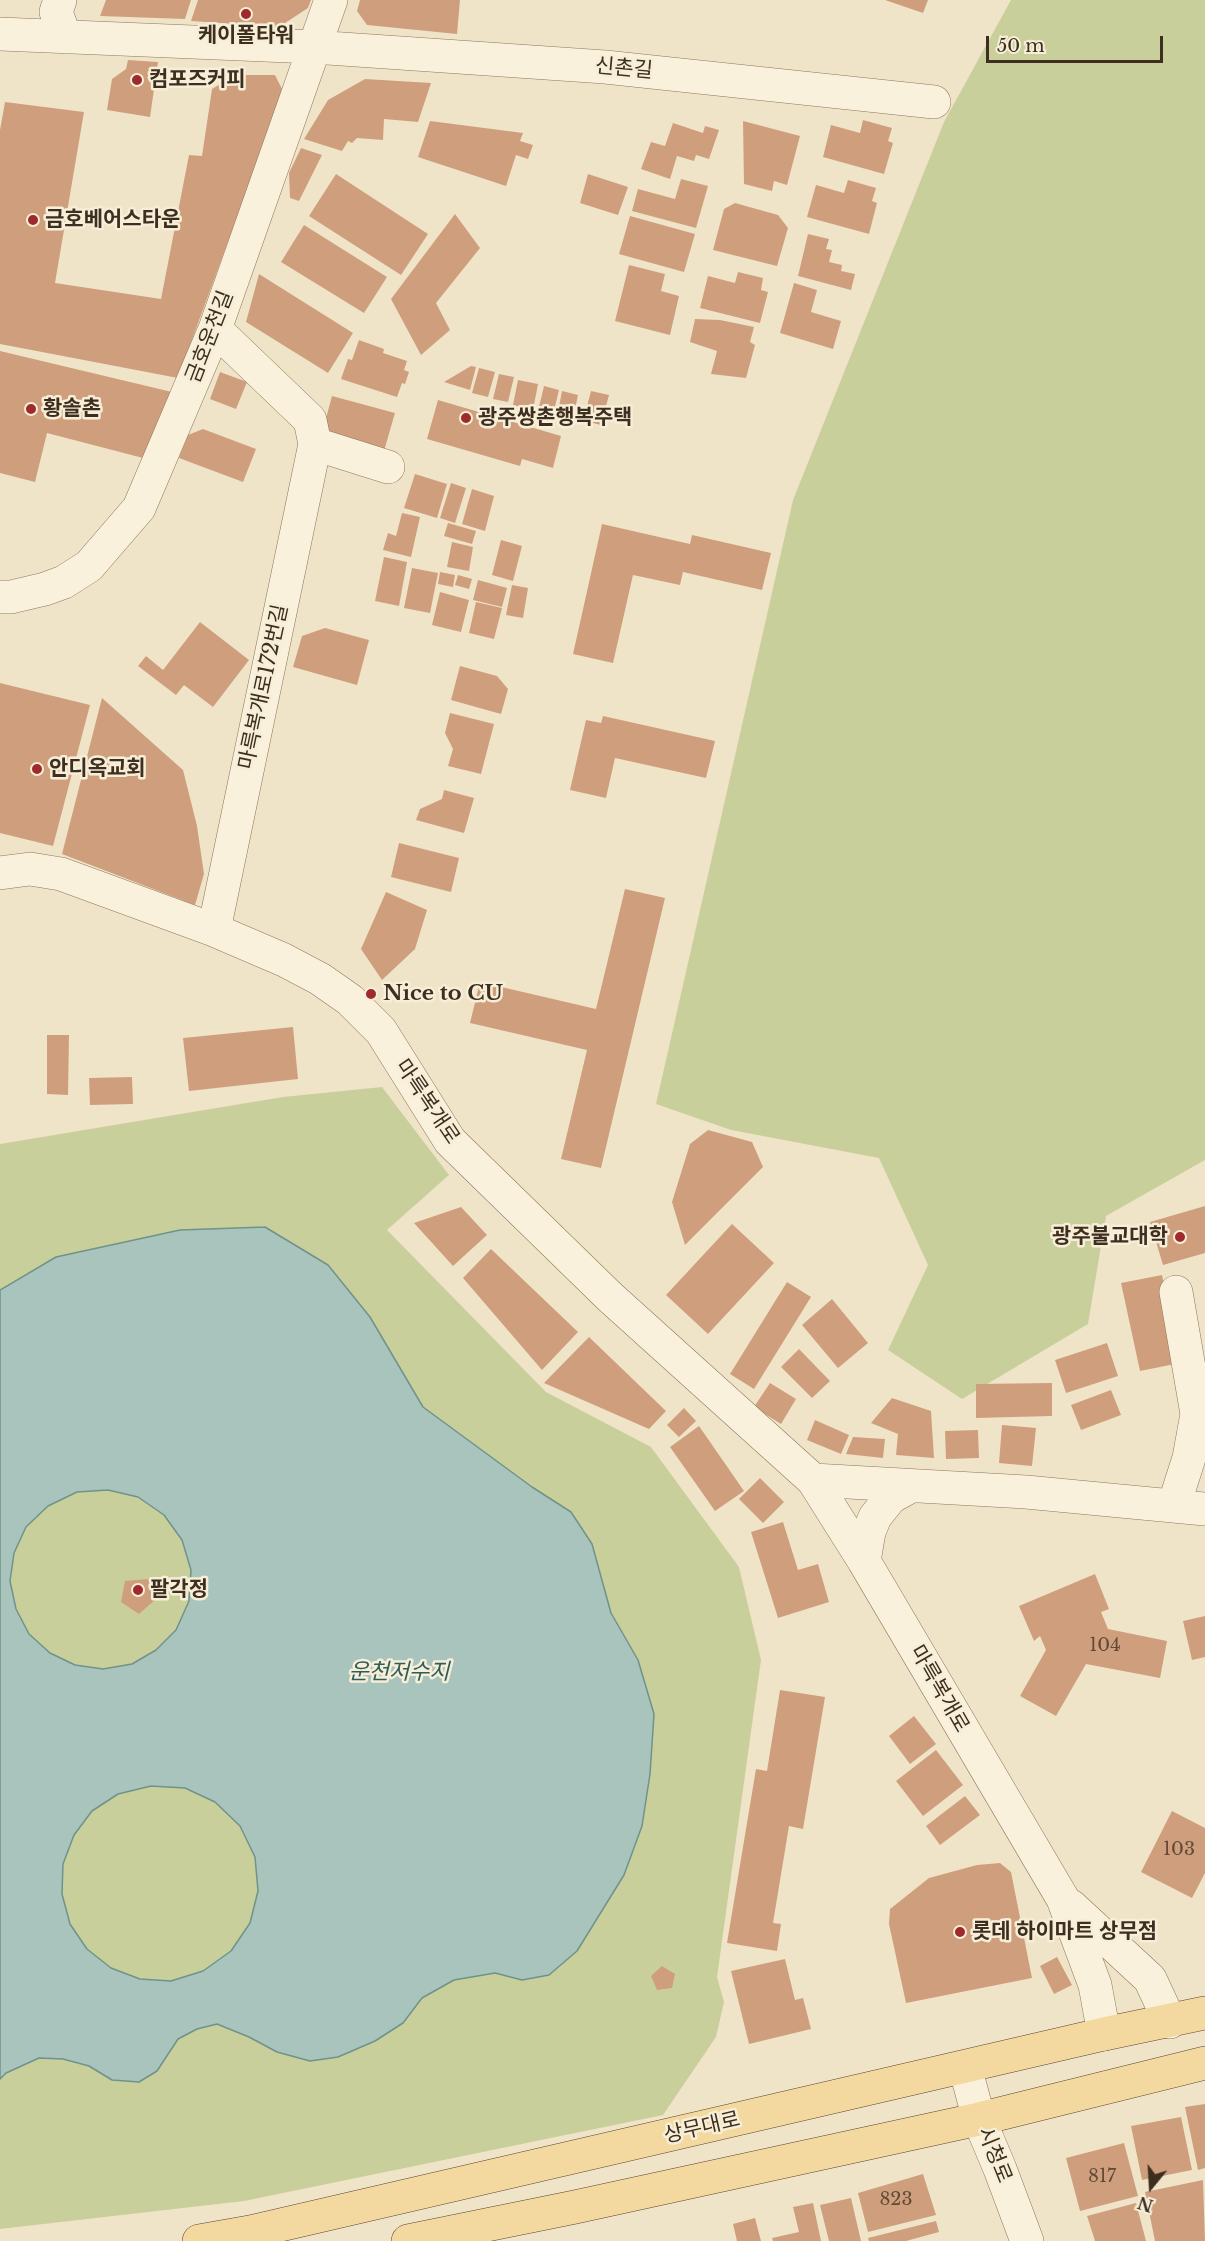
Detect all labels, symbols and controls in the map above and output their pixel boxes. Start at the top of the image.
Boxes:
marker: 케이폴타워 [239,7,253,21]
place label: 케이폴타워 [198,23,294,49]
scale bar [989,24,1166,62]
text: 50 m [997,35,1045,57]
street label: 신촌길 [594,54,654,84]
place label: 컴포즈커피 [149,67,246,93]
marker: 컴포즈커피 [130,73,144,87]
place label: 금호베어스타운 [45,207,180,233]
marker: 금호베어스타운 [26,213,40,227]
street label: 금호운천길 [181,287,239,387]
place label: 황솔촌 [43,396,101,422]
marker: 황솔촌 [24,402,38,416]
place label: 광주쌍촌행복주택 [478,405,633,431]
marker: 광주쌍촌행복주택 [459,411,473,425]
street label: 마륵복개로172번길 [234,602,294,772]
place label: 안디옥교회 [49,756,146,782]
marker: 안디옥교회 [30,762,44,776]
place label: Nice to CU [383,981,503,1007]
marker: Nice to CU [364,987,378,1001]
street label: 마륵복개로 [390,1055,464,1149]
place label: 광주불교대학 [1052,1224,1168,1250]
marker: 광주불교대학 [1173,1230,1187,1244]
place label: 팔각정 [150,1577,208,1603]
marker: 팔각정 [131,1583,145,1597]
house number: 104 [1089,1635,1121,1657]
street label: 마륵복개로 [904,1641,974,1737]
water label: 운천저수지 [348,1660,450,1686]
house number: 103 [1163,1839,1195,1861]
place label: 롯데 하이마트 상무점 [972,1919,1157,1945]
marker: 롯데 하이마트 상무점 [953,1925,967,1939]
street label: 상무대로 [662,2107,742,2149]
street label: 시청로 [971,2123,1017,2187]
north arrow [1121,2157,1181,2217]
house number: 817 [1088,2166,1116,2188]
house number: 823 [879,2189,913,2211]
text: N [1135,2192,1156,2216]

